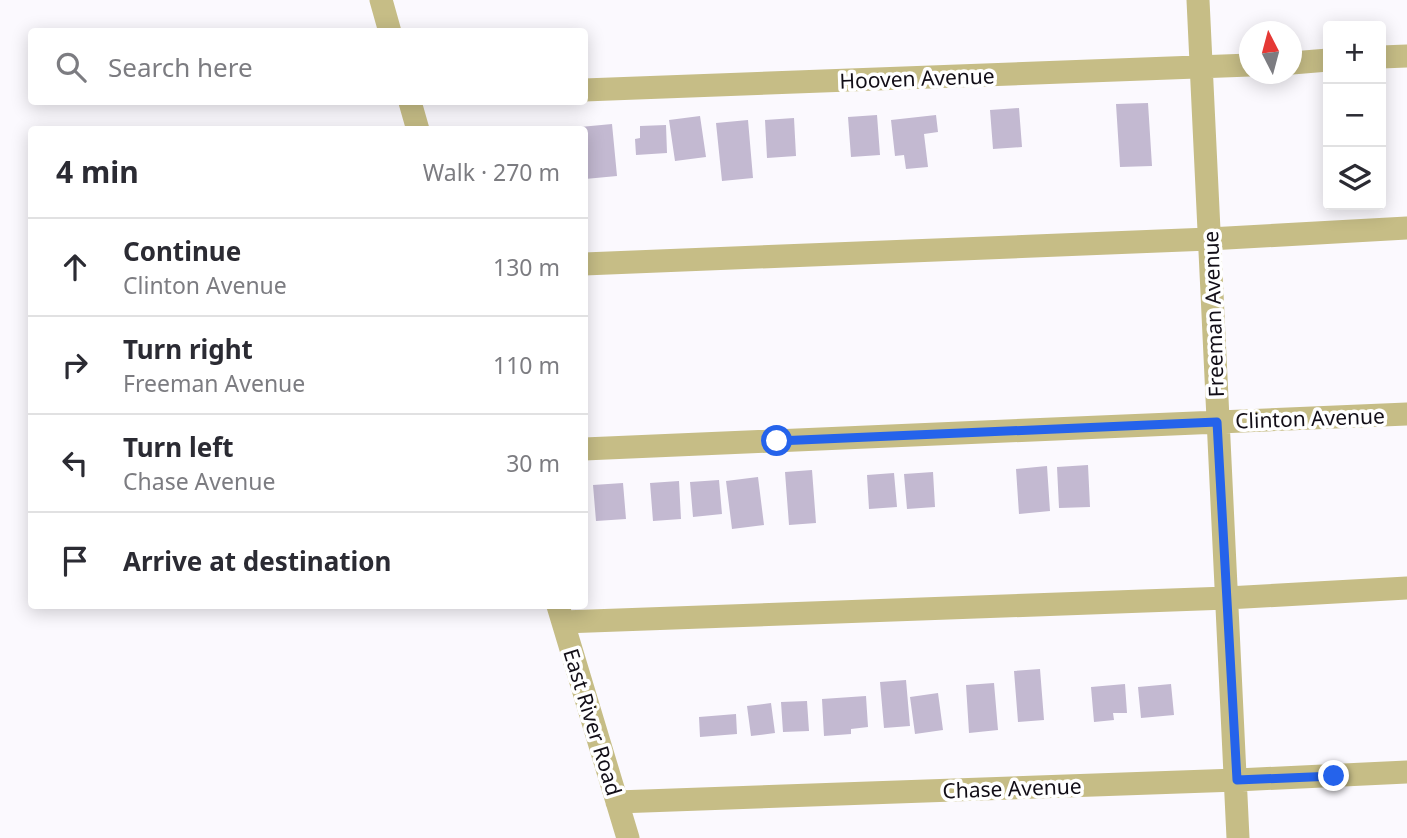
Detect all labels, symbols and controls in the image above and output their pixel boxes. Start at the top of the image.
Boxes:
north arrow [1239,21,1302,84]
map controls [1323,21,1386,210]
button: + [1323,21,1386,84]
search box [28,28,588,105]
icon: search [52,48,90,86]
text: Search here [108,49,253,85]
street label: Hooven Avenue [839,61,995,95]
button: − [1323,84,1386,147]
button: layers [1323,147,1386,210]
text: 4 min [56,151,139,192]
text: Walk · 270 m [423,156,560,188]
street label: Freeman Avenue [1196,230,1230,398]
text: Continue [123,233,241,269]
icon: ahead [56,248,94,286]
text: 130 m [493,251,560,283]
text: Clinton Avenue [123,269,287,301]
text: Turn right [123,331,253,367]
icon: right [56,346,94,384]
text: 110 m [493,349,560,381]
text: Freeman Avenue [123,367,305,399]
street label: Clinton Avenue [1235,401,1385,435]
route start [761,425,792,456]
text: Turn left [123,429,234,465]
icon: left [56,444,94,482]
text: 30 m [506,447,560,479]
text: Chase Avenue [123,465,275,497]
icon: arrive [56,542,94,580]
text: Arrive at destination [123,543,392,579]
street label: East River Road [557,645,629,799]
route end [1318,760,1349,791]
street label: Chase Avenue [942,772,1082,804]

